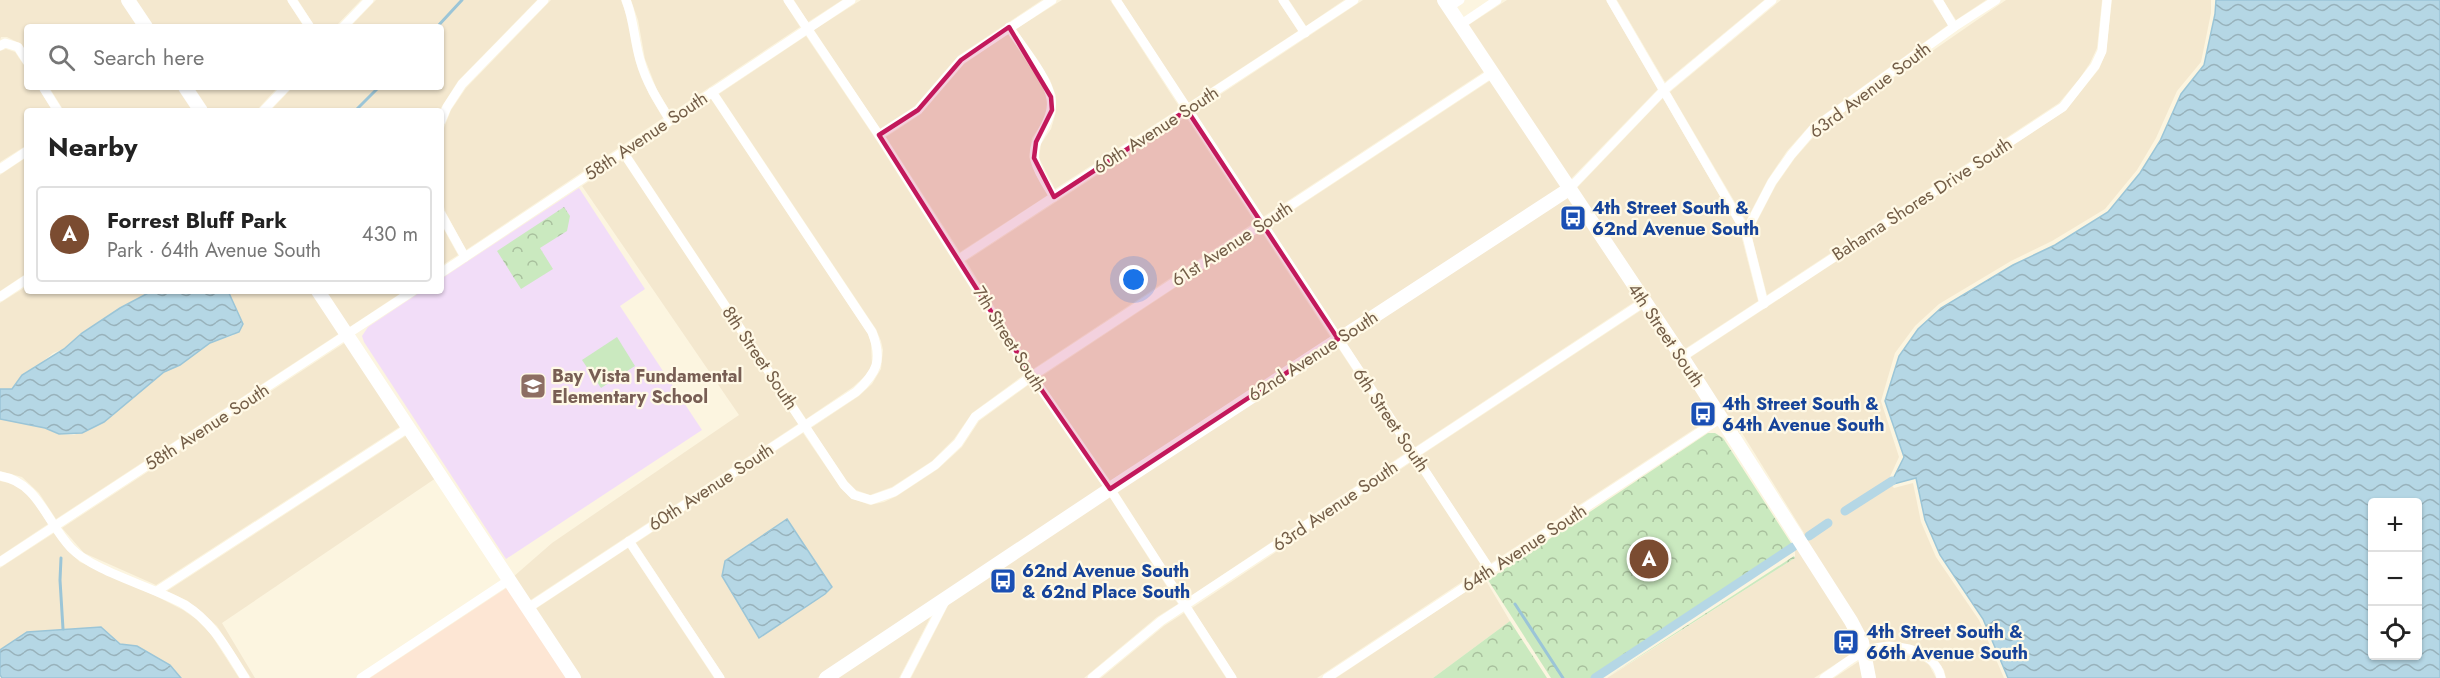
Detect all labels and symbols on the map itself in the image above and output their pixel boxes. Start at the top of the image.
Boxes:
street label: 63rd Avenue South [1804,36,1936,144]
street label: 60th Avenue South [1088,80,1224,180]
street label: 58th Avenue South [579,85,713,187]
street label: Bahama Shores Drive South [1827,131,2017,267]
street label: 61st Avenue South [1166,195,1298,293]
place label: 4th Street South & 62nd Avenue South [1592,195,1759,242]
bus stop icon: 4th Street South & 62nd Avenue South [1558,203,1588,233]
your location [1119,265,1148,294]
street label: 4th Street South [1621,278,1711,392]
street label: 7th Street South [966,281,1052,397]
street label: 8th Street South [716,301,804,415]
street label: 62nd Avenue South [1243,304,1383,408]
place label: Bay Vista Fundamental Elementary School [552,363,742,410]
street label: 6th Street South [1346,363,1436,477]
school or university icon: Bay Vista Fundamental Elementary School [518,371,548,401]
street label: 58th Avenue South [140,377,274,477]
place label: 4th Street South & 64th Avenue South [1722,391,1884,438]
bus stop icon: 4th Street South & 64th Avenue South [1688,399,1718,429]
street label: 60th Avenue South [643,437,779,537]
street label: 63rd Avenue South [1267,454,1403,558]
street label: 64th Avenue South [1456,498,1592,598]
pin: A [1630,536,1668,582]
place label: 62nd Avenue South & 62nd Place South [1022,558,1190,605]
bus stop icon: 62nd Avenue South & 62nd Place South [988,566,1018,596]
place label: 4th Street South & 66th Avenue South [1866,619,2028,666]
bus stop icon: 4th Street South & 66th Avenue South [1831,627,1861,657]

